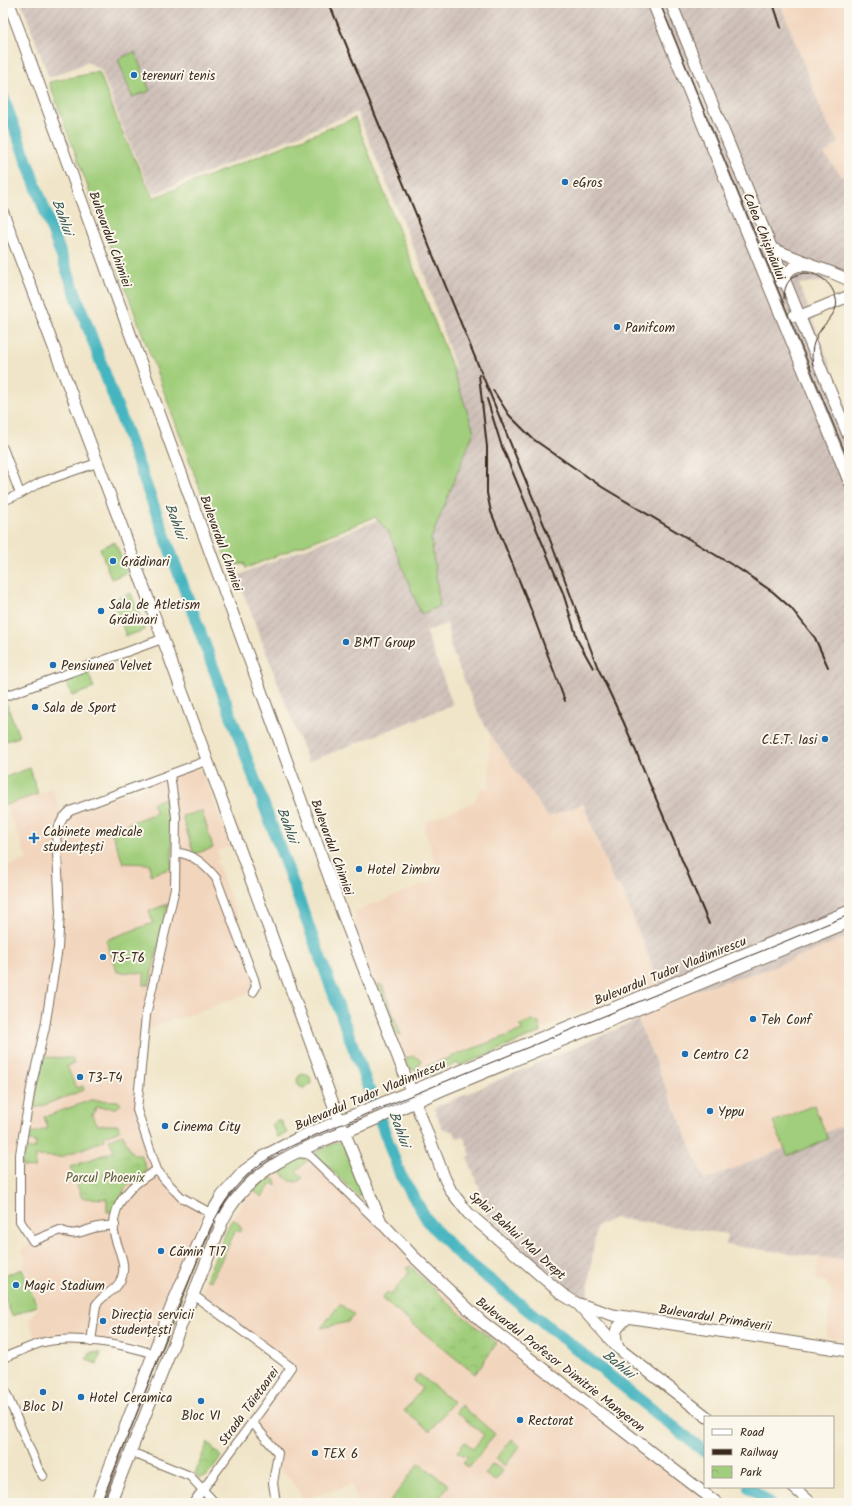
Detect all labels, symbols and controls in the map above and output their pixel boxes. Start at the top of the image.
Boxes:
place label: terenuri tenis [142,66,216,87]
marker: terenuri tenis [129,70,139,80]
place label: eGros [573,173,603,194]
marker: eGros [560,177,570,187]
street label: Bulevardul Chimiei [82,189,137,291]
street label: Calea Chișinăului [737,190,791,284]
water label: Bahlui [45,196,80,241]
place label: Panifcom [625,318,675,339]
marker: Panifcom [612,322,622,332]
street label: Bulevardul Chimiei [193,493,248,595]
water label: Bahlui [158,500,193,545]
place label: Grădinari [121,552,170,573]
marker: Grădinari [108,556,118,566]
place label: Sala de Atletism Grădinari [109,595,200,631]
marker: Sala de Atletism Grădinari [96,606,106,616]
place label: BMT Group [354,633,416,654]
marker: BMT Group [341,637,351,647]
place label: Pensiunea Velvet [61,656,153,677]
marker: Pensiunea Velvet [48,660,58,670]
place label: Sala de Sport [43,698,117,719]
marker: Sala de Sport [30,702,40,712]
place label: C.E.T. Iasi [761,730,818,751]
marker: C.E.T. Iasi [820,734,830,744]
street label: Bulevardul Chimiei [304,797,359,899]
water label: Bahlui [270,804,305,849]
place label: Cabinete medicale studențești [43,822,143,858]
marker: Cabinete medicale studențești [28,832,40,844]
place label: Hotel Zimbru [367,860,441,881]
marker: Hotel Zimbru [354,864,364,874]
street label: Bulevardul Tudor Vladimirescu [591,931,751,1012]
place label: T5-T6 [111,948,145,969]
marker: T5-T6 [98,952,108,962]
place label: Teh Conf [761,1010,813,1031]
marker: Teh Conf [748,1014,758,1024]
place label: Centro C2 [693,1045,749,1066]
marker: Centro C2 [680,1049,690,1059]
street label: Bulevardul Tudor Vladimirescu [292,1054,450,1137]
place label: T3-T4 [88,1068,122,1089]
marker: T3-T4 [75,1072,85,1082]
place label: Yppu [718,1102,745,1123]
marker: Yppu [705,1106,715,1116]
water label: Bahlui [382,1108,417,1153]
place label: Cinema City [173,1117,241,1138]
marker: Cinema City [160,1121,170,1131]
park label: Parcul Phoenix [65,1168,145,1189]
street label: Splai Bahlui Mal Drept [464,1187,571,1286]
place label: Cămin T17 [169,1242,227,1263]
marker: Cămin T17 [156,1246,166,1256]
place label: Magic Stadium [24,1276,105,1297]
marker: Magic Stadium [11,1280,21,1290]
street label: Bulevardul Profesor Dimitrie Mangeron [471,1292,649,1438]
street label: Bulevardul Primăverii [657,1299,773,1338]
place label: Direcția servicii studențești [111,1305,195,1341]
marker: Direcția servicii studențești [98,1316,108,1326]
water label: Bahlui [597,1345,642,1386]
street label: Strada Tăietoarei [214,1363,285,1450]
marker: Bloc D1 [38,1387,48,1397]
place label: Hotel Ceramica [89,1388,172,1409]
marker: Hotel Ceramica [76,1392,86,1402]
marker: Bloc V1 [196,1396,206,1406]
place label: Bloc D1 [23,1397,63,1418]
place label: Bloc V1 [181,1406,221,1427]
place label: Rectorat [528,1411,575,1432]
marker: Rectorat [515,1415,525,1425]
legend [704,1416,834,1488]
text: Road [740,1423,765,1442]
text: Railway [740,1443,778,1462]
place label: TEX 6 [323,1444,358,1465]
marker: TEX 6 [310,1448,320,1458]
text: Park [740,1463,762,1482]

